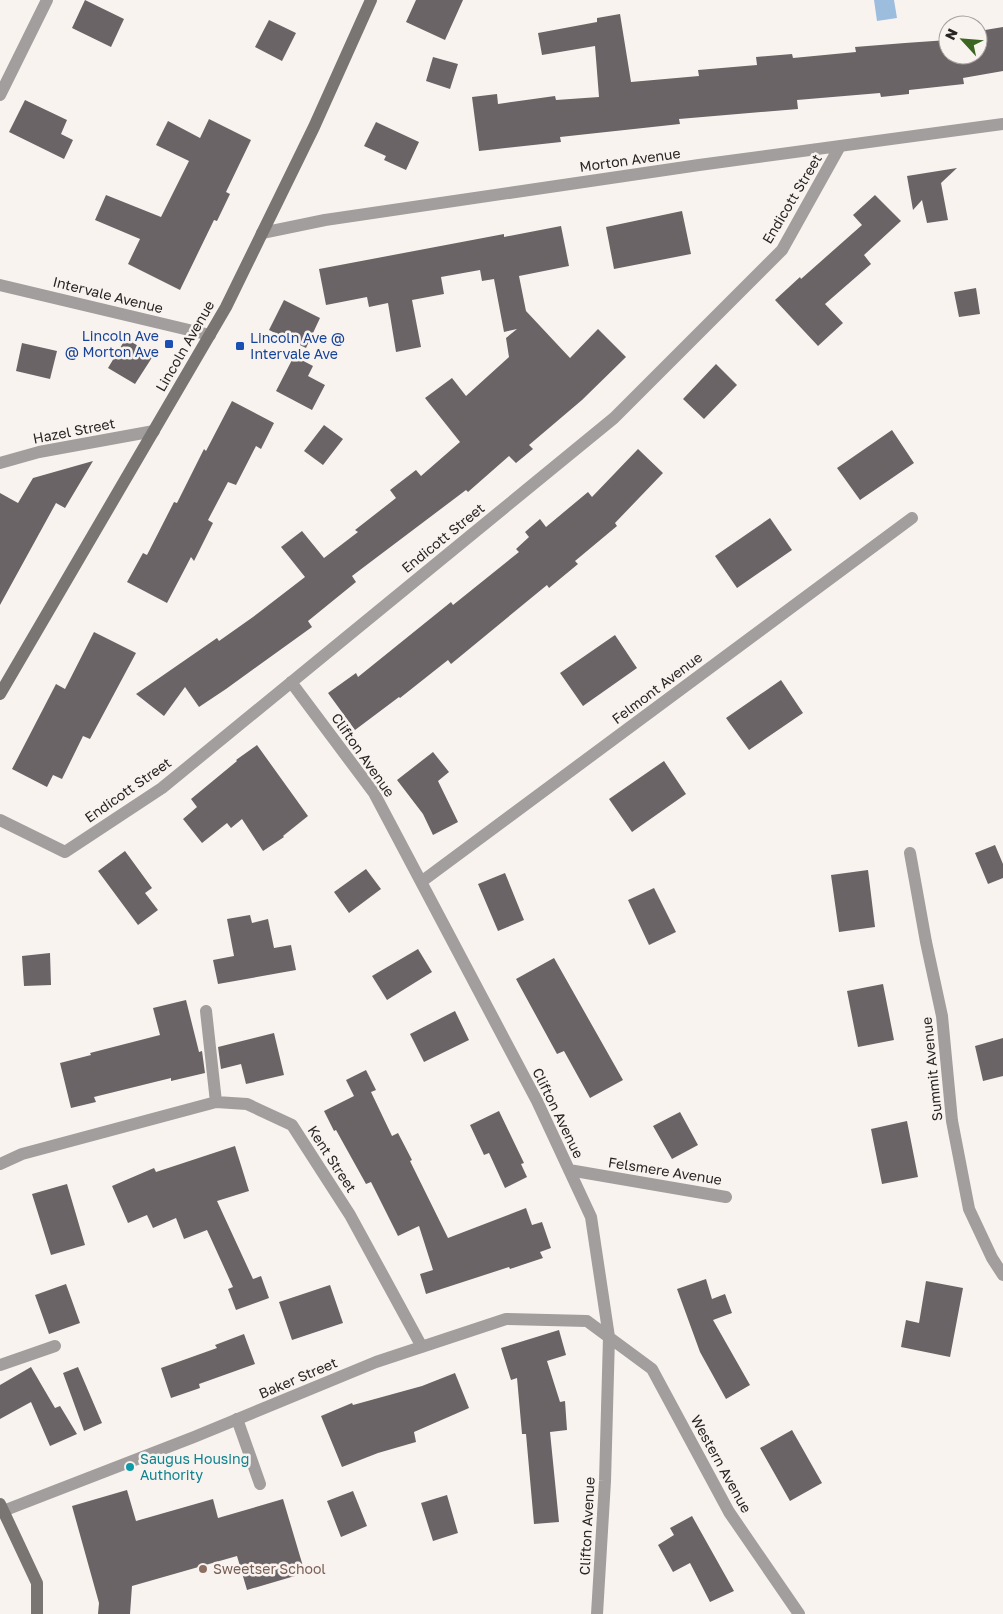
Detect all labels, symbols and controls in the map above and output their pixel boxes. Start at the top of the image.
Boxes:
north arrow [938,15,988,65]
text: N [941,26,961,43]
street label: Morton Avenue [578,144,681,175]
street label: Endicott Street [758,151,825,247]
street label: Intervale Avenue [51,273,165,316]
street label: Lincoln Avenue [152,297,218,394]
place label: Lincoln Ave @ Morton Ave [65,327,159,360]
place label: Lincoln Ave @ Intervale Ave [250,329,345,362]
marker: Lincoln Ave @ Morton Ave [163,338,175,350]
marker: Lincoln Ave @ Intervale Ave [234,340,246,352]
street label: Hazel Street [31,414,116,447]
street label: Endicott Street [398,499,487,576]
street label: Felmont Avenue [608,648,705,727]
street label: Clifton Avenue [328,709,399,800]
street label: Endicott Street [81,754,174,826]
street label: Summit Avenue [918,1016,945,1122]
street label: Clifton Avenue [529,1065,588,1161]
street label: Kent Street [304,1122,360,1195]
street label: Felsmere Avenue [607,1153,723,1188]
street label: Baker Street [256,1353,340,1402]
street label: Western Avenue [688,1412,755,1516]
place label: Saugus Housing Authority [140,1450,249,1483]
marker: Saugus Housing Authority [124,1461,136,1473]
street label: Clifton Avenue [575,1476,598,1576]
place label: Sweetser School [213,1560,326,1577]
marker: Sweetser School [197,1563,209,1575]

